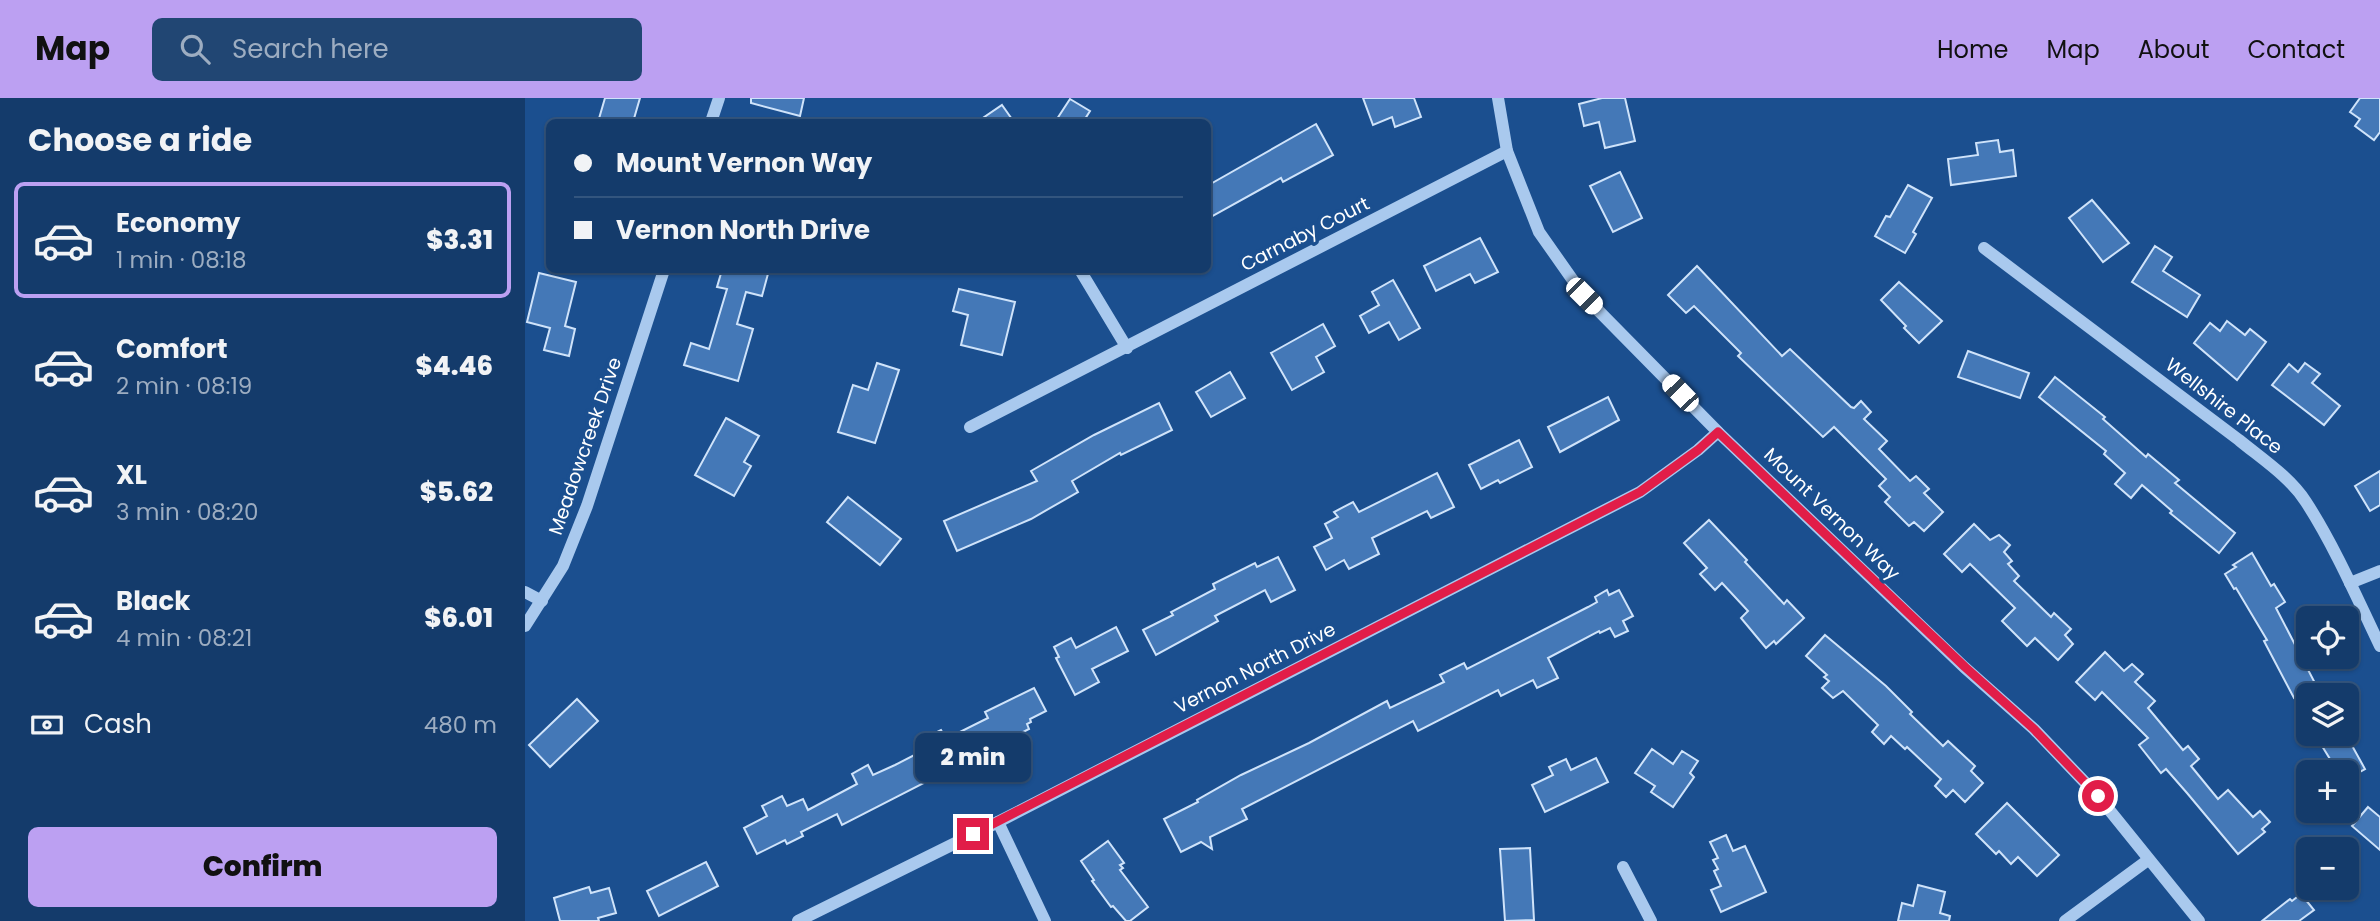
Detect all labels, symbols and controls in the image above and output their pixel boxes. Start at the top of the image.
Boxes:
search box [152,18,642,81]
text: Map [35,25,110,72]
icon: search [176,30,214,68]
text: Search here [232,31,389,67]
text: Home [1937,33,2009,66]
text: Map [2047,33,2100,66]
text: About [2138,33,2209,66]
text: Contact [2247,33,2345,66]
text: Choose a ride [28,117,252,162]
text: Mount Vernon Way [616,145,872,181]
street label: Carnaby Court [1236,190,1374,278]
text: Economy [116,205,240,241]
icon: car [32,209,95,272]
text: Vernon North Drive [616,212,870,248]
text: $3.31 [426,222,493,258]
text: 1 min · 08:18 [116,244,246,276]
car [1562,274,1607,318]
text: Comfort [116,331,228,367]
icon: car [32,335,95,398]
text: $4.46 [416,348,493,384]
street label: Wellshire Place [2160,352,2288,460]
street label: Meadowcreek Drive [542,354,628,538]
text: 2 min · 08:19 [116,370,252,402]
car [1658,371,1703,415]
street label: Mount Vernon Way [1758,442,1906,586]
text: XL [116,457,147,493]
icon: car [32,461,95,524]
text: $5.62 [420,474,493,510]
text: 3 min · 08:20 [116,496,258,528]
text: Black [116,583,190,619]
icon: car [32,587,95,650]
text: $6.01 [424,600,493,636]
map controls [2296,606,2359,900]
button: locate [2296,606,2359,669]
street label: Vernon North Drive [1170,616,1340,720]
text: 4 min · 08:21 [116,622,252,654]
button: layers [2296,683,2359,746]
icon: cash [28,706,66,744]
text: Cash [84,706,152,742]
text: 480 m [424,709,497,741]
callout: 2 min [915,732,1031,782]
text: 2 min [941,741,1005,773]
button: + [2296,760,2359,823]
route start [2082,780,2114,812]
route end [957,818,989,850]
button: Confirm [28,827,497,907]
button: − [2296,837,2359,900]

